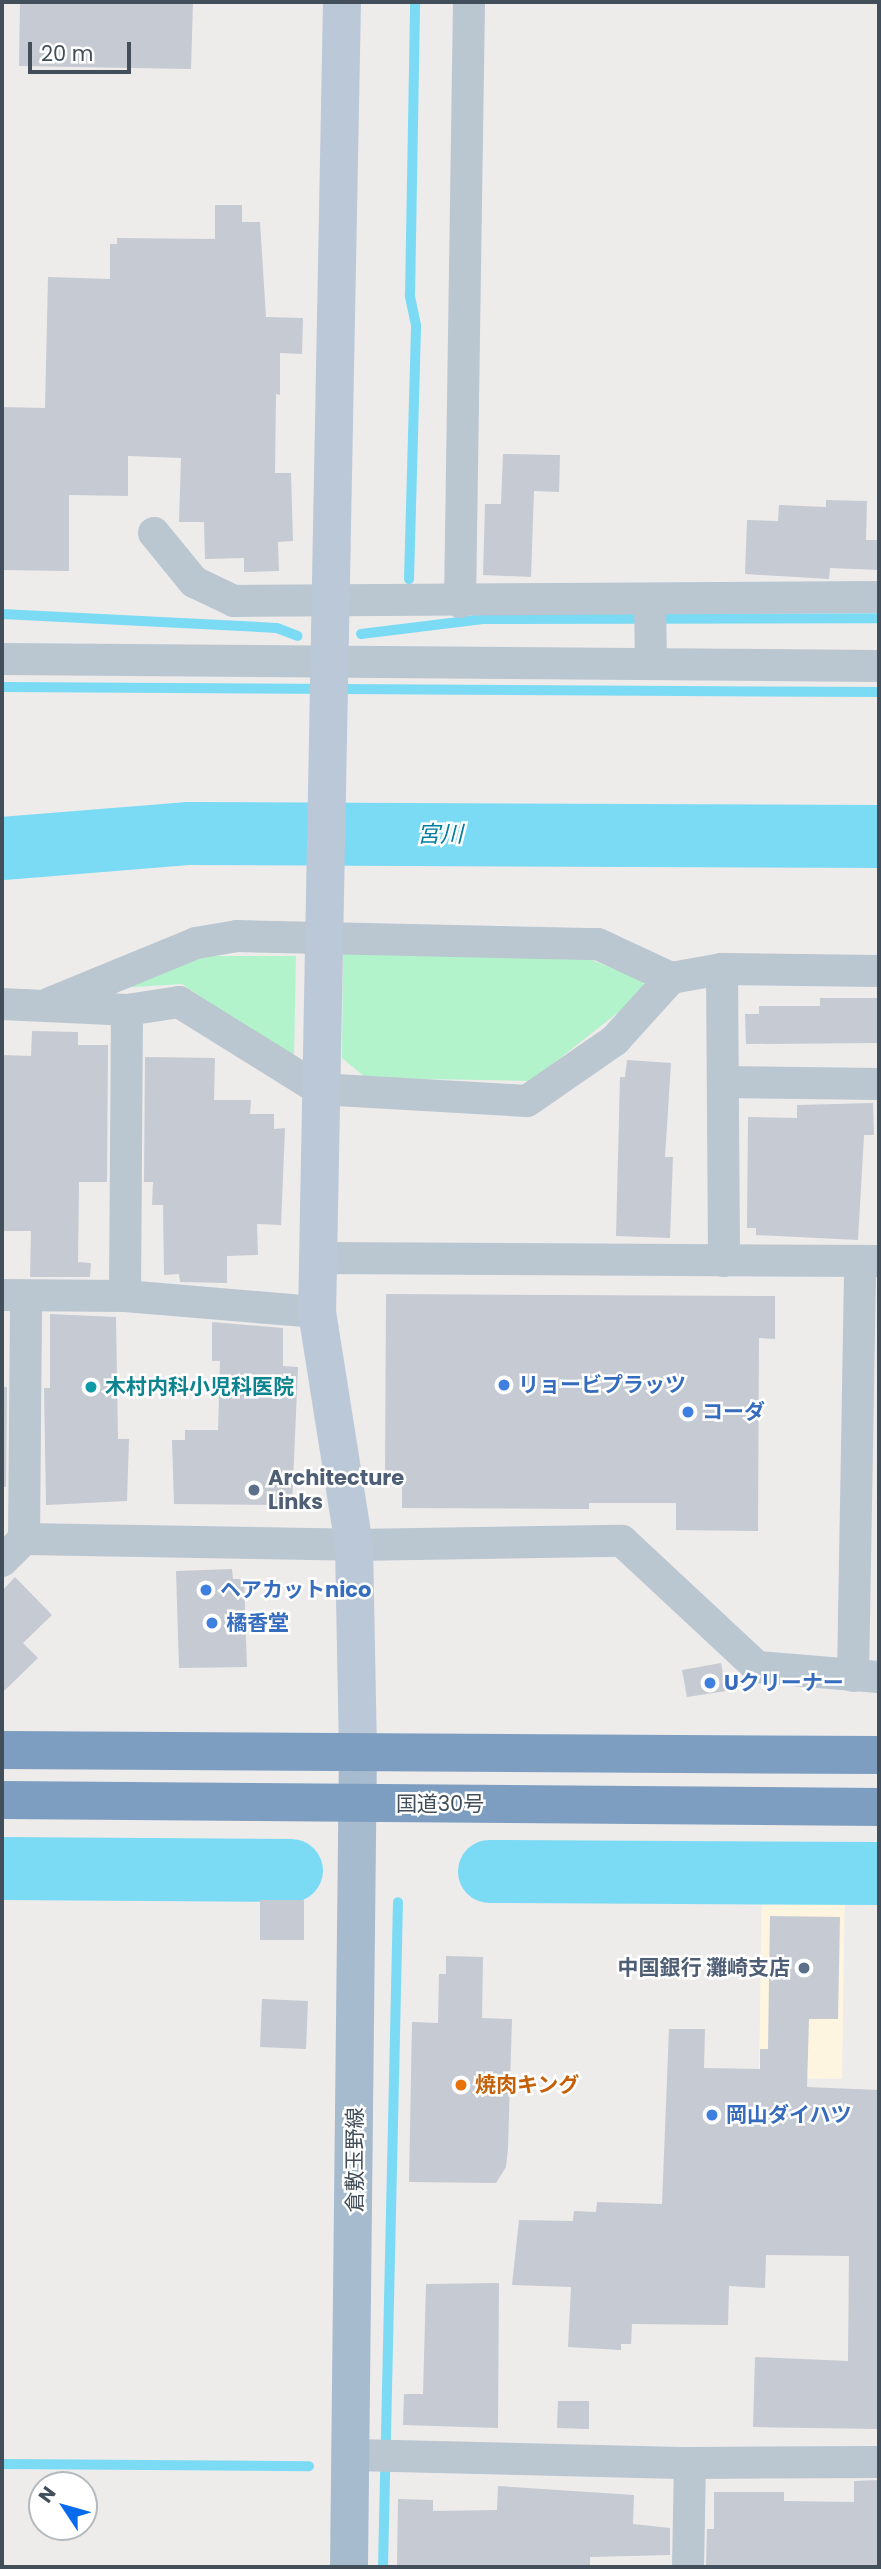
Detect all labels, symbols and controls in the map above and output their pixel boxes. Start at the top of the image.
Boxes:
scale bar [32,28,135,72]
text: 20 m [41,39,94,68]
water label: 宮川 [417,820,463,848]
place label: リョービプラッツ [518,1372,686,1398]
place label: 木村内科小児科医院 [105,1374,294,1400]
marker: リョービプラッツ [496,1377,512,1393]
marker: 木村内科小児科医院 [83,1379,99,1395]
place label: コーダ [702,1399,765,1425]
marker: コーダ [680,1404,696,1420]
place label: Architecture Links [268,1465,404,1515]
marker: Architecture Links [246,1482,262,1498]
place label: ヘアカットnico [220,1577,371,1603]
marker: ヘアカットnico [198,1582,214,1598]
place label: 橘香堂 [226,1610,289,1636]
marker: 橘香堂 [204,1615,220,1631]
place label: Uクリーナー [724,1670,844,1696]
marker: Uクリーナー [702,1675,718,1691]
street label: 国道30号 [396,1791,484,1817]
place label: 中国銀行 灘崎支店 [618,1955,790,1981]
marker: 中国銀行 灘崎支店 [796,1960,812,1976]
place label: 焼肉キング [475,2072,580,2098]
marker: 焼肉キング [453,2077,469,2093]
place label: 岡山ダイハツ [726,2102,852,2128]
marker: 岡山ダイハツ [704,2107,720,2123]
street label: 倉敷玉野線 [342,2108,368,2212]
north arrow [28,2471,98,2541]
text: N [32,2481,62,2508]

